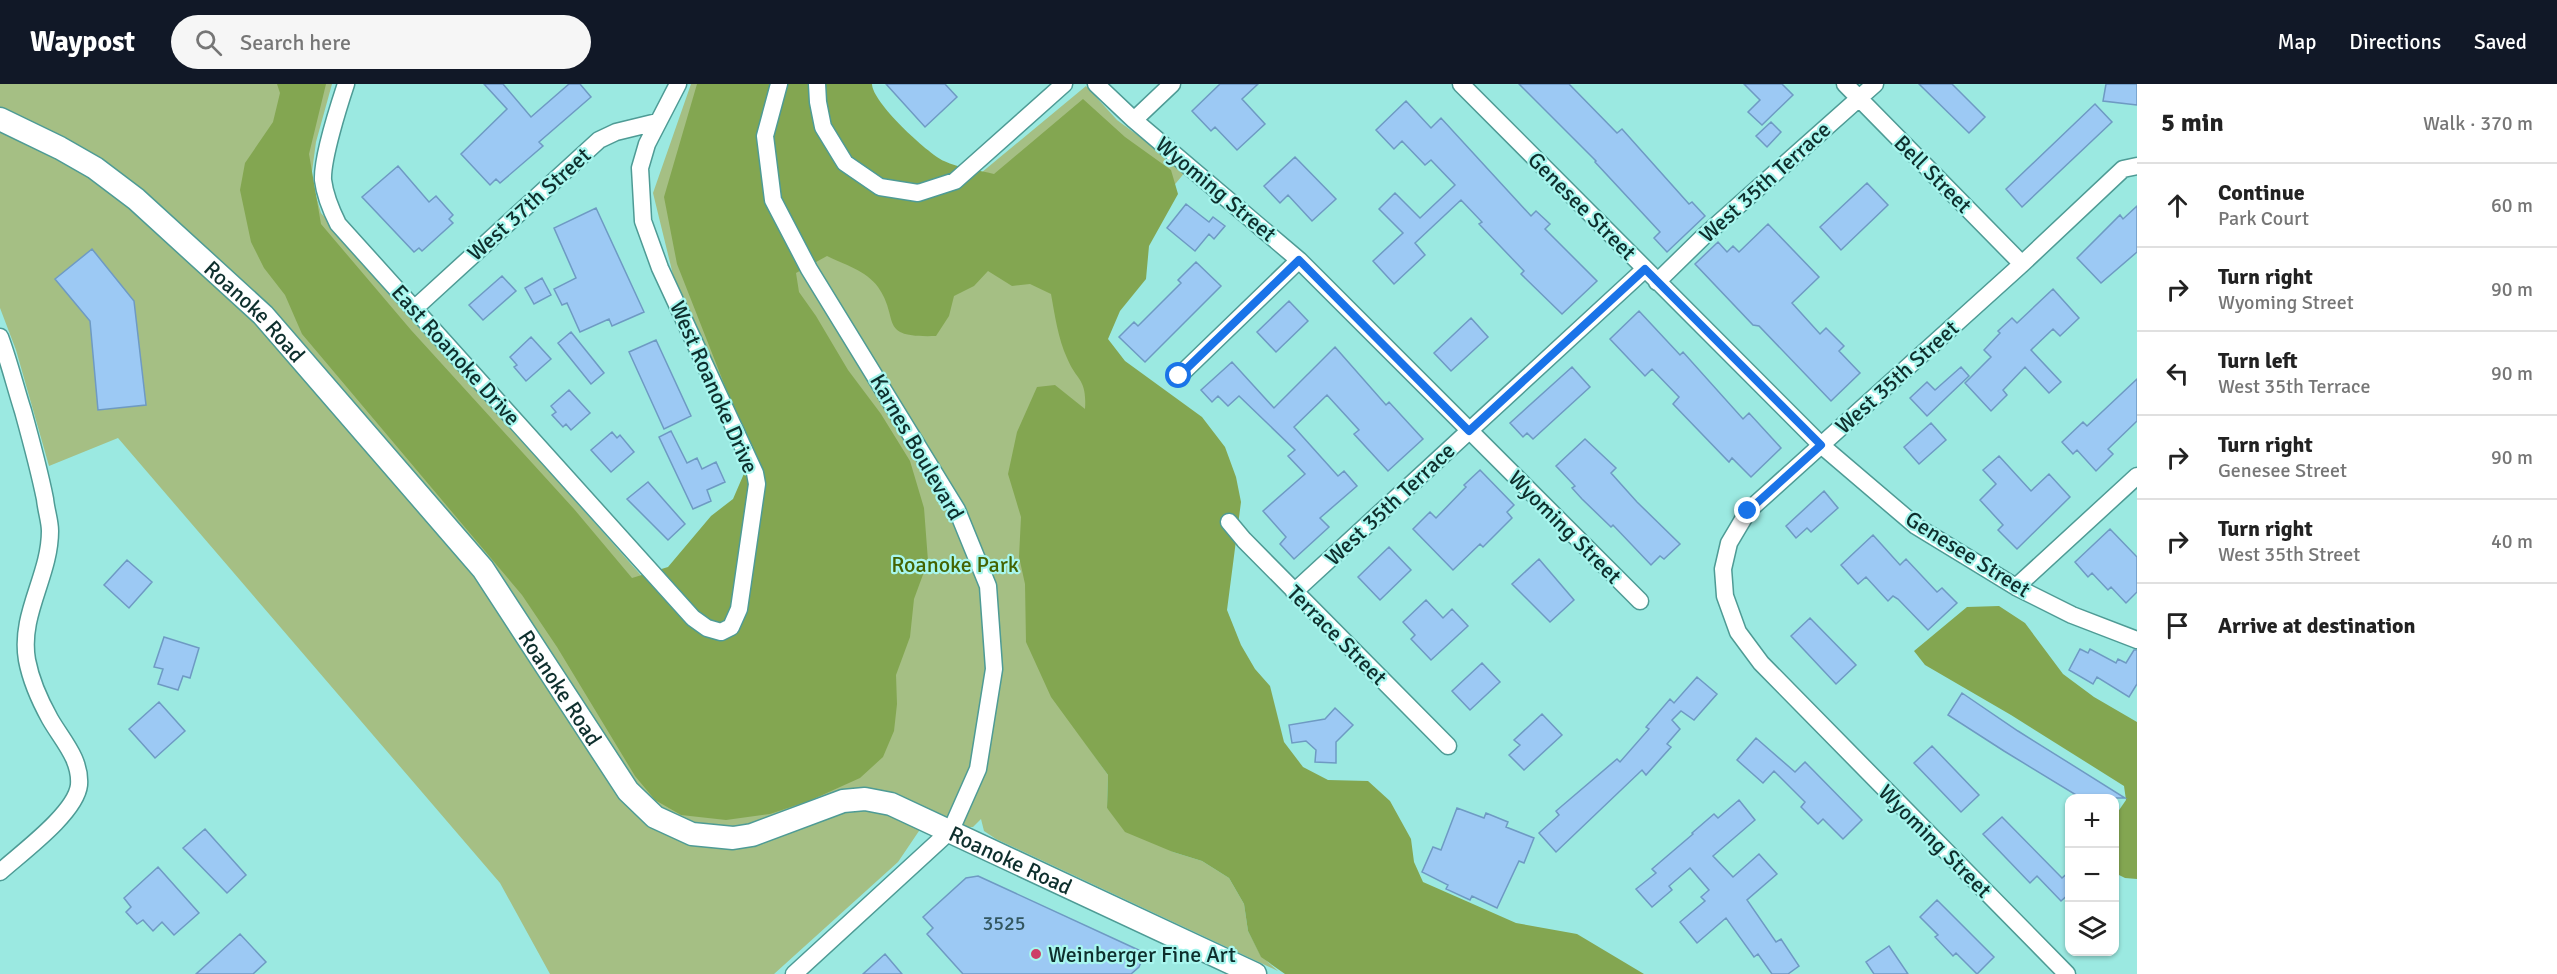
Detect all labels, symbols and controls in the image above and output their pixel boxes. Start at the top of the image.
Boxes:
search box [171,15,591,69]
text: Waypost [30,25,135,59]
icon: search [192,26,225,59]
text: Search here [240,29,351,56]
text: Map [2278,29,2316,55]
text: Directions [2349,29,2441,55]
text: Saved [2474,29,2527,55]
text: 5 min [2161,107,2224,139]
text: Walk · 370 m [2423,111,2533,136]
street label: West 35th Terrace [1694,116,1836,248]
street label: Bell Street [1888,129,1978,219]
street label: Wyoming Street [1150,131,1282,248]
street label: West 37th Street [462,141,596,266]
street label: Genesee Street [1522,146,1642,266]
text: Continue [2218,179,2305,206]
icon: ahead [2161,189,2194,222]
text: 60 m [2491,193,2533,218]
text: Park Court [2218,206,2309,231]
street label: Roanoke Road [199,255,311,368]
text: Turn right [2218,263,2313,290]
icon: right [2161,273,2194,306]
text: 90 m [2491,277,2533,302]
street label: East Roanoke Drive [386,279,526,431]
text: Wyoming Street [2218,290,2354,315]
street label: West Roanoke Drive [664,297,764,477]
street label: West 35th Street [1830,314,1964,439]
text: Turn left [2218,347,2298,374]
icon: left [2161,357,2194,390]
text: 90 m [2491,361,2533,386]
route start [1165,362,1191,388]
street label: Karnes Boulevard [864,369,970,525]
text: West 35th Terrace [2218,374,2370,399]
text: Turn right [2218,431,2313,458]
street label: West 35th Terrace [1319,437,1461,571]
icon: right [2161,441,2194,474]
text: 90 m [2491,445,2533,470]
text: Genesee Street [2218,458,2347,483]
street label: Wyoming Street [1503,465,1628,590]
route end [1734,497,1760,523]
street label: Genesee Street [1901,505,2036,603]
text: Turn right [2218,515,2313,542]
icon: right [2161,525,2194,558]
text: 40 m [2491,529,2533,554]
text: West 35th Street [2218,542,2360,567]
park label: Roanoke Park [891,551,1019,578]
street label: Terrace Street [1281,579,1393,691]
icon: arrive [2161,609,2194,642]
text: Arrive at destination [2218,612,2415,639]
street label: Roanoke Road [513,625,608,750]
street label: Wyoming Street [1873,779,1998,904]
map controls [2065,794,2119,956]
button: + [2065,794,2119,848]
street label: Roanoke Road [945,820,1076,900]
button: − [2065,848,2119,902]
button: layers [2065,902,2119,956]
house number: 3525 [982,911,1026,936]
place label: Weinberger Fine Art [1048,941,1236,968]
marker: Weinberger Fine Art [1029,947,1043,961]

